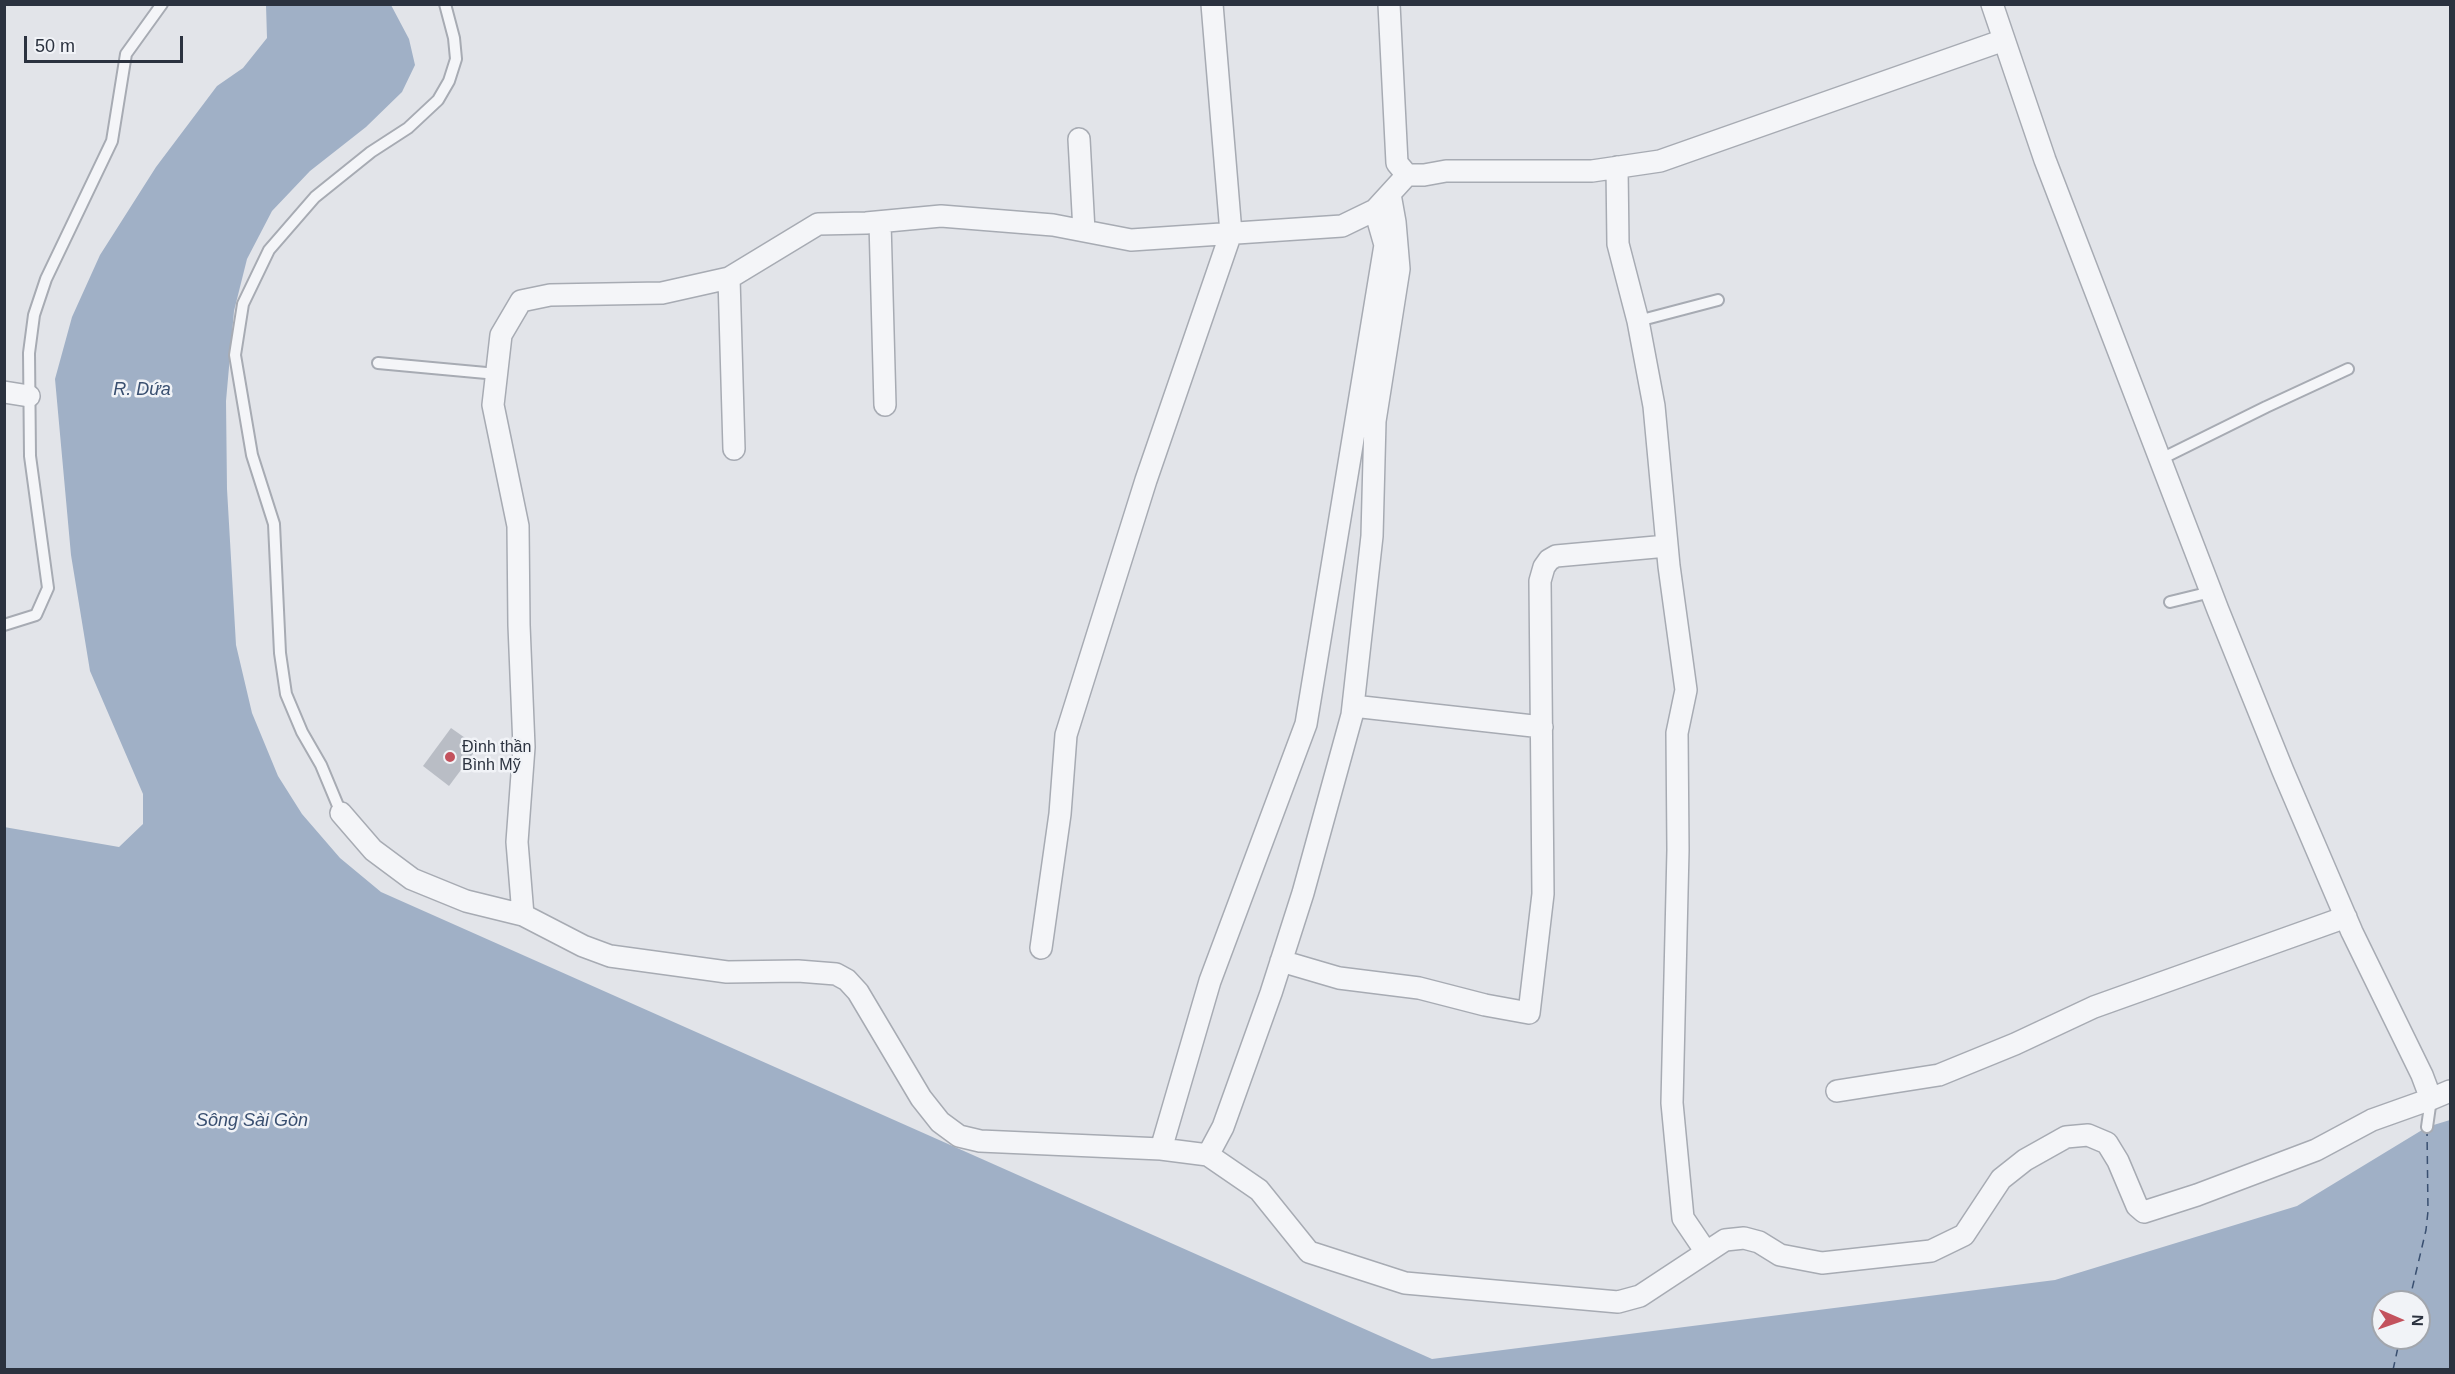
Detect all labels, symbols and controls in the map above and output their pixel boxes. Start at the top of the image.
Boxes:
scale bar [27,24,186,62]
text: 50 m [35,36,75,56]
water label: R. Dứa [113,379,171,401]
place label: Đình thần Bình Mỹ [462,738,531,776]
marker: Đình thần Bình Mỹ [443,750,457,764]
water label: Sông Sài Gòn [196,1110,308,1132]
north arrow [2371,1290,2431,1350]
text: N [2409,1315,2426,1327]

